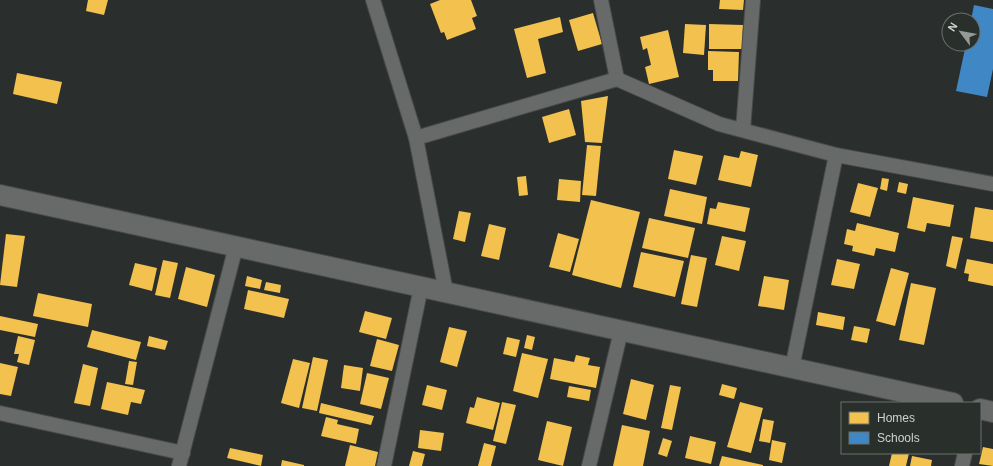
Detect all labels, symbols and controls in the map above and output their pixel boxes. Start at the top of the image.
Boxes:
north arrow [941,12,981,52]
text: N [945,20,960,33]
legend [841,402,981,454]
text: Homes [877,411,915,425]
text: Schools [877,431,920,445]

